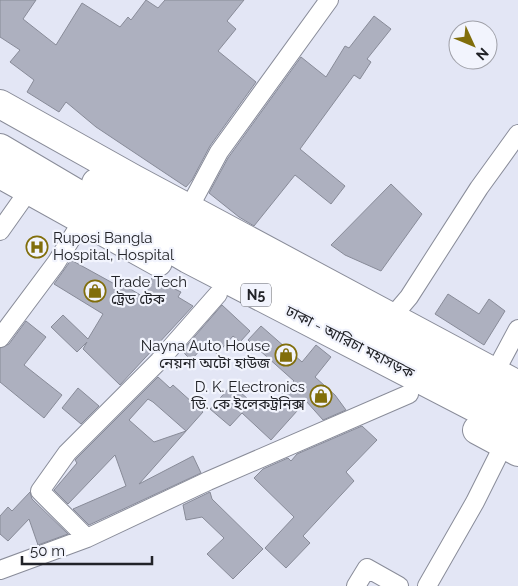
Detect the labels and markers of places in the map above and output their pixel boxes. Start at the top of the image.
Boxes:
place label: Ruposi Bangla Hospital, Hospital [53,229,175,264]
hospital icon: Ruposi Bangla Hospital, Hospital [25,235,49,259]
place label: Trade Tech ট্রেড টেক [111,273,187,308]
shop icon: Trade Tech ট্রেড টেক [83,279,107,303]
place label: Nayna Auto House নেয়না অটো হাউজ [141,337,271,372]
shop icon: Nayna Auto House নেয়না অটো হাউজ [274,343,298,367]
place label: D. K. Electronics ডি. কে ইলেকট্রনিক্স [190,378,306,413]
shop icon: D. K. Electronics ডি. কে ইলেকট্রনিক্স [309,384,333,408]

